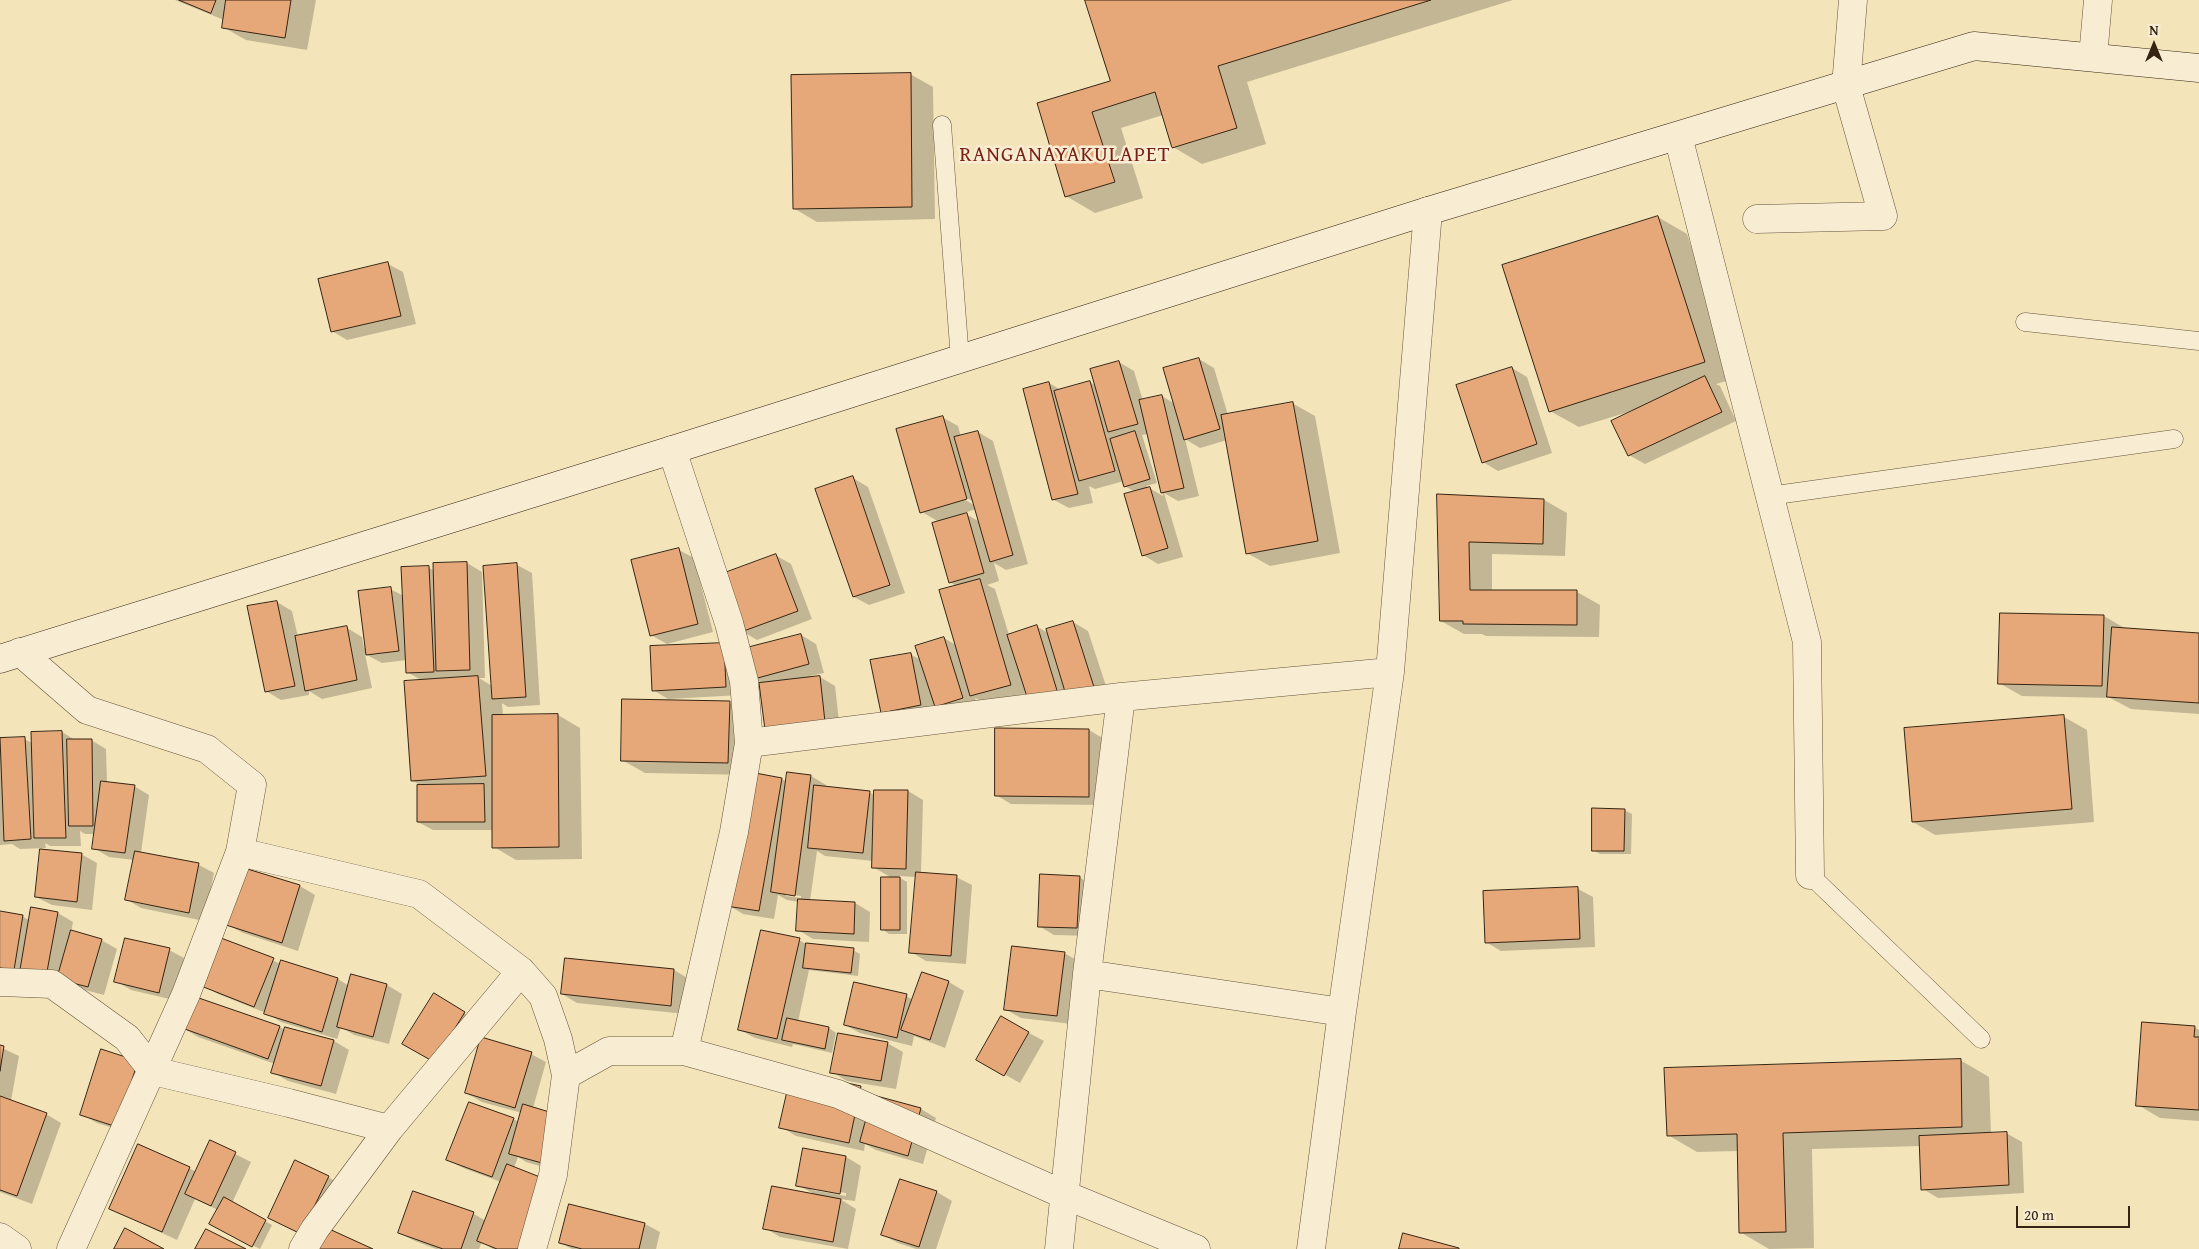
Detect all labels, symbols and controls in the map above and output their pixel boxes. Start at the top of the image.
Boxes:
north arrow [2129,20,2179,70]
text: N [2149,20,2159,40]
district label: RANGANAYAKULAPET [958,143,1172,169]
scale bar [2019,1196,2133,1228]
text: 20 m [2024,1204,2054,1225]

